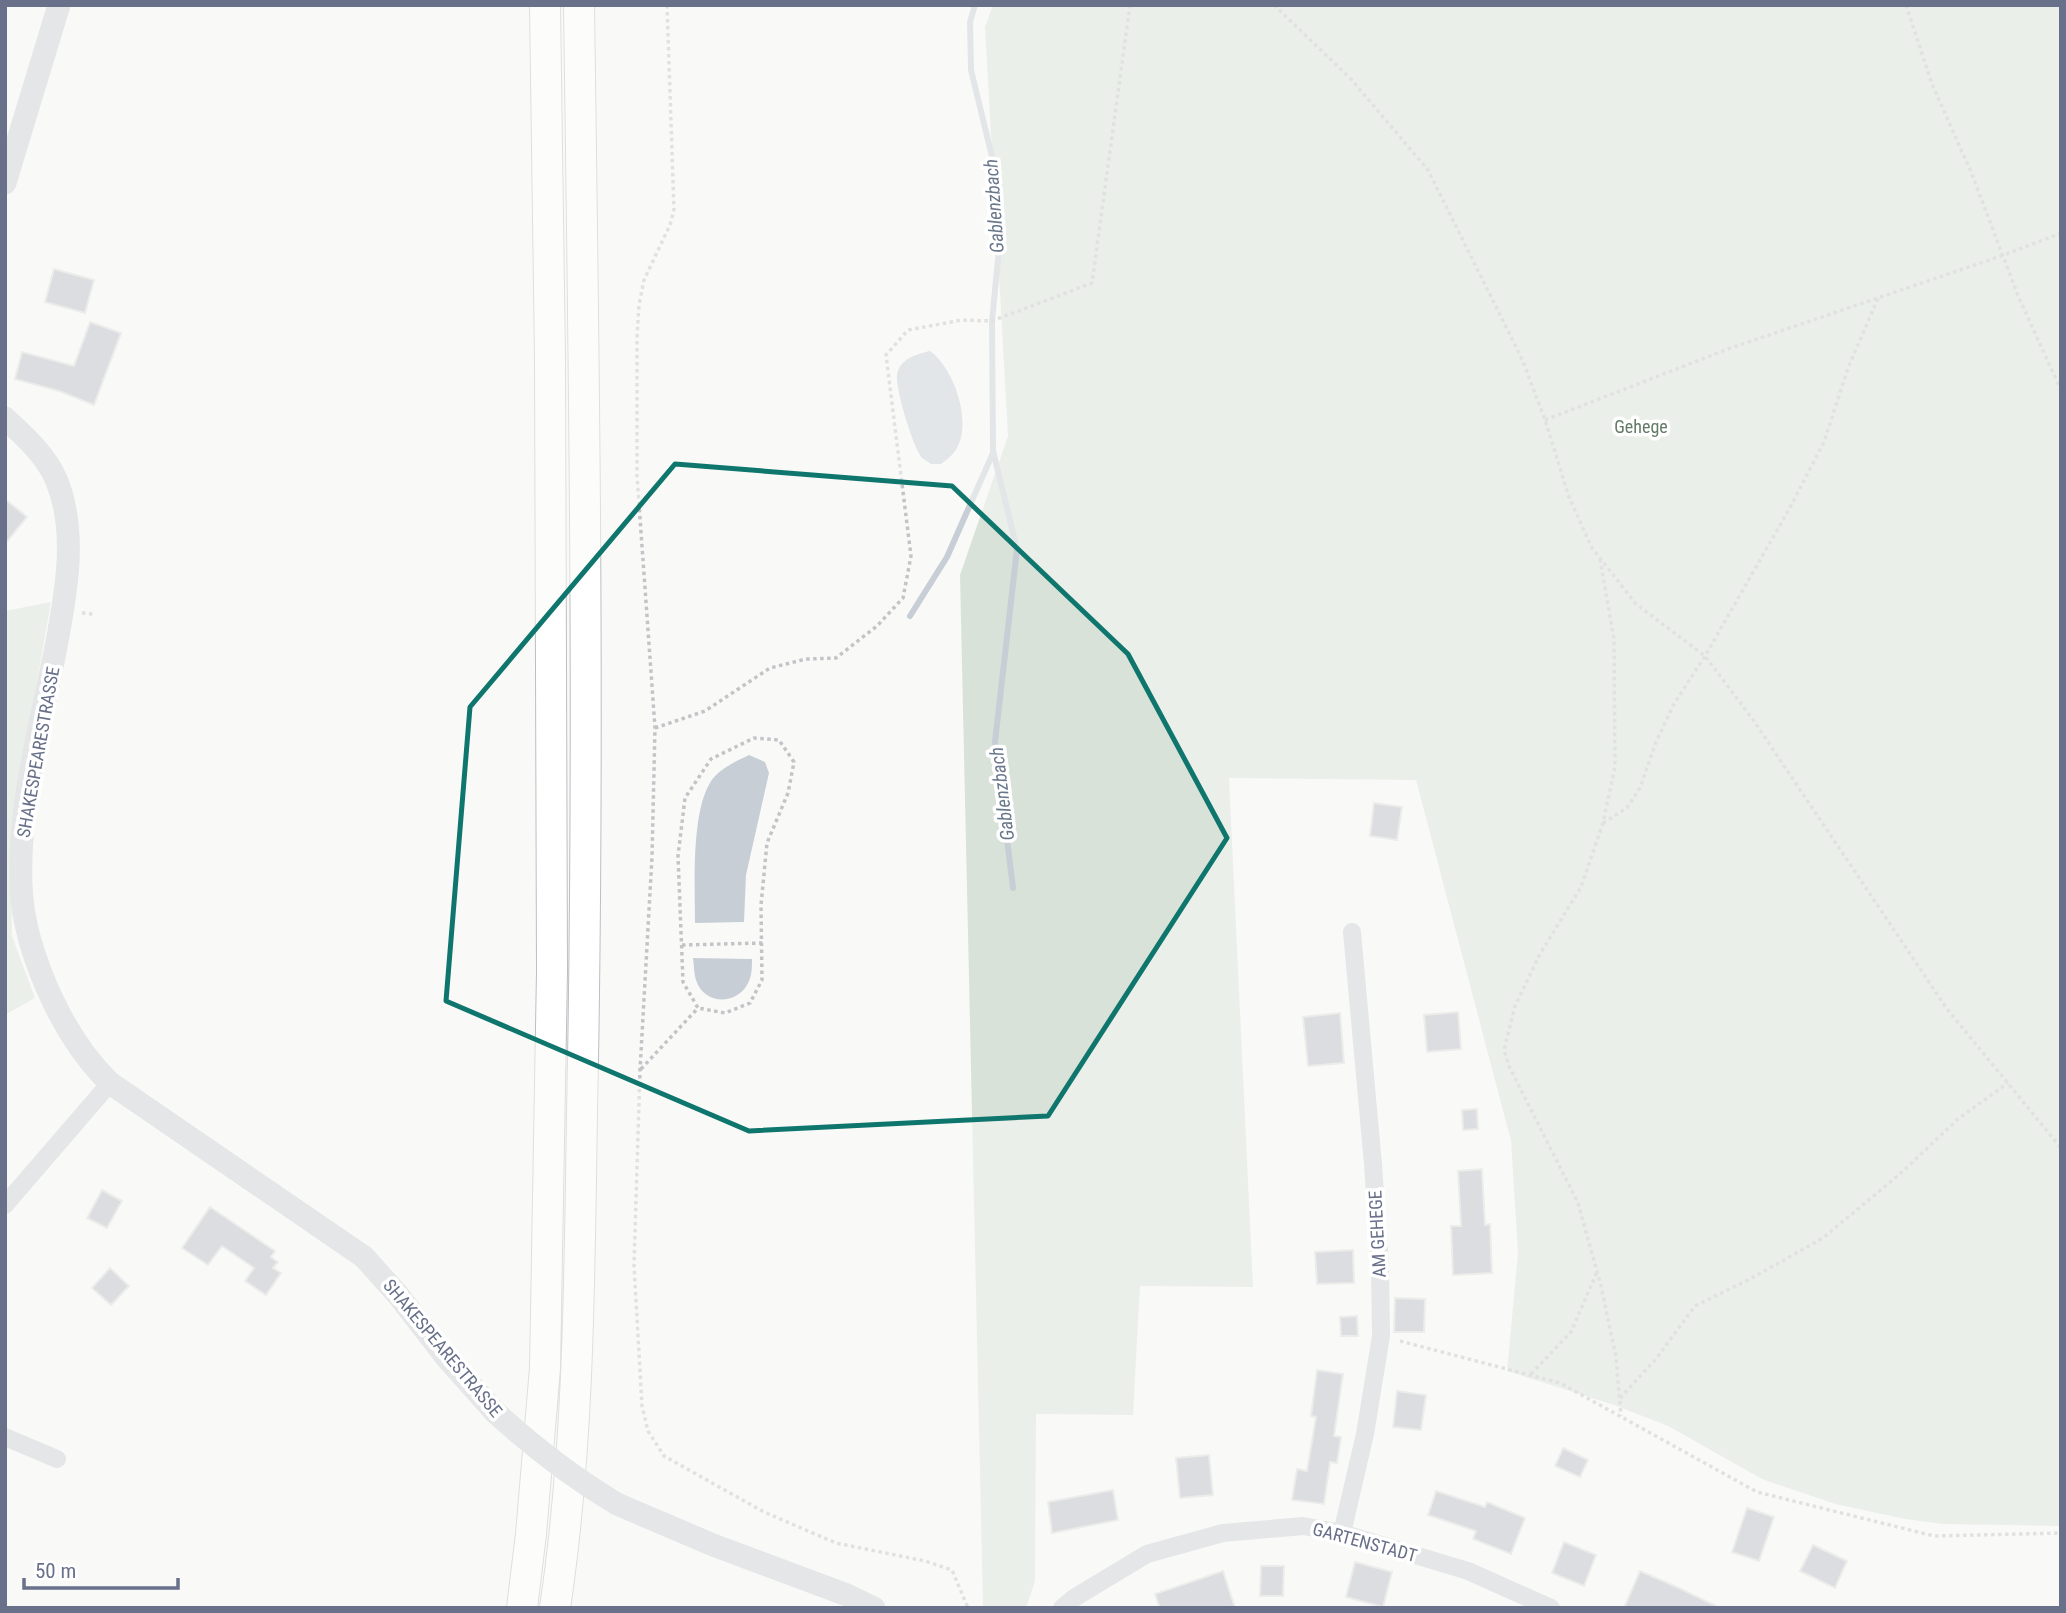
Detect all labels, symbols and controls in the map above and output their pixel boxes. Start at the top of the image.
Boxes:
water label: Gablenzbach [979,158,1009,254]
park label: Gehege [1614,416,1668,437]
street label: SHAKESPEARESTRASSE [13,665,63,839]
water label: Gablenzbach [985,746,1019,842]
street label: AM GEHEGE [1364,1190,1390,1278]
street label: SHAKESPEARESTRASSE [379,1275,507,1421]
street label: GARTENSTADT [1311,1518,1419,1566]
scale bar [24,1546,178,1590]
text: 50 m [35,1559,76,1583]

